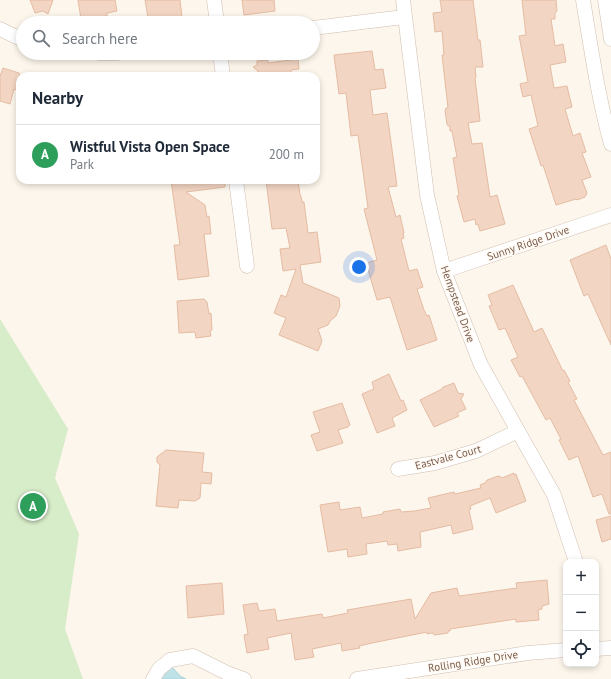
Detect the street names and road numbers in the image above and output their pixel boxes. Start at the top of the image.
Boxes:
street label: Sunny Ridge Drive [485,222,571,264]
street label: Hempstead Drive [438,264,479,345]
street label: Eastvale Court [413,441,483,473]
street label: Rolling Ridge Drive [427,647,519,675]

